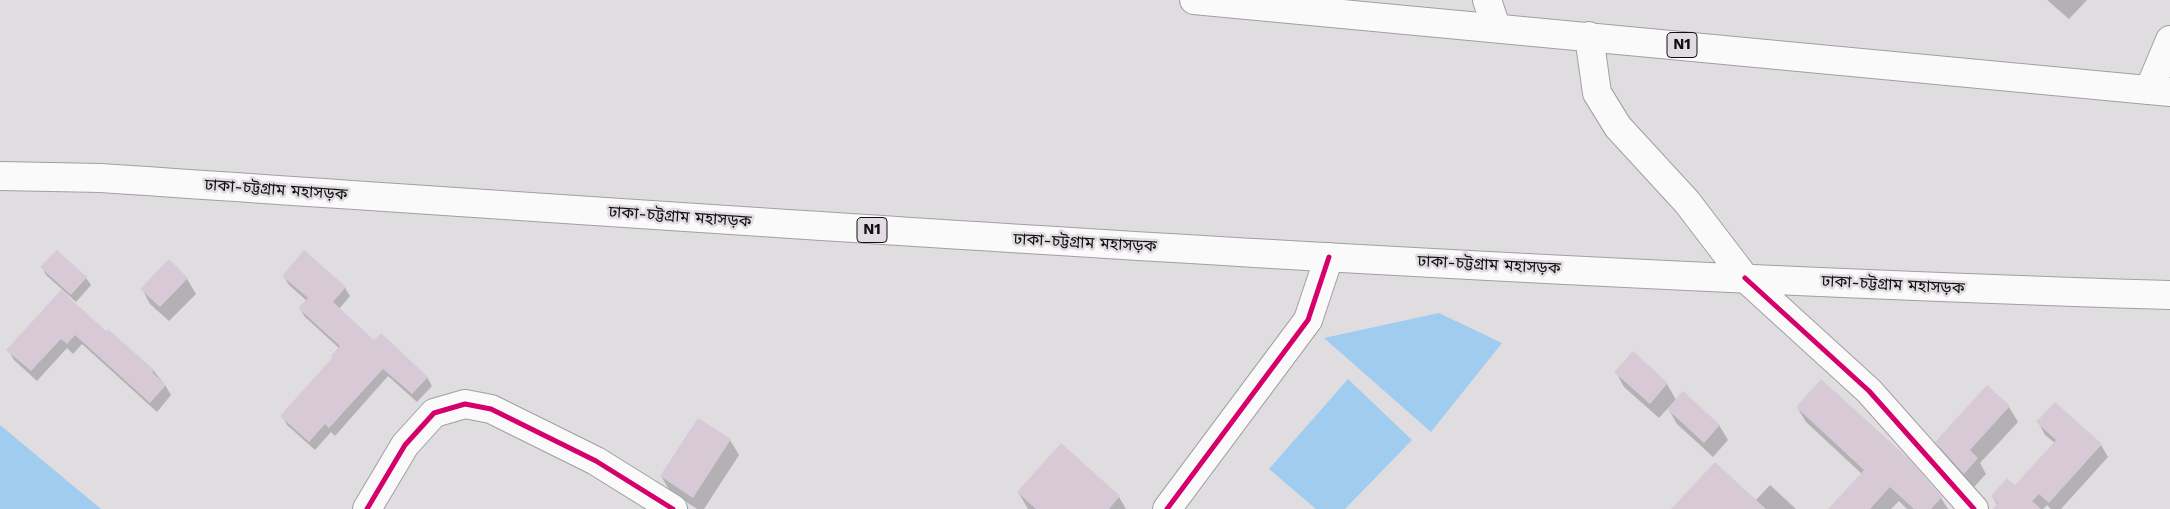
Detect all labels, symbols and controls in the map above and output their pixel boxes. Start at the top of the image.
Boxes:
road number: N1 [1667,32,1697,58]
street label: ঢাকা-চট্টগ্রাম মহাসড়ক [204,175,348,205]
street label: ঢাকা-চট্টগ্রাম মহাসড়ক [608,202,752,232]
road number: N1 [857,218,887,242]
street label: ঢাকা-চট্টগ্রাম মহাসড়ক [1013,230,1157,256]
street label: ঢাকা-চট্টগ্রাম মহাসড়ক [1417,252,1561,278]
street label: ঢাকা-চট্টগ্রাম মহাসড়ক [1821,272,1965,298]

